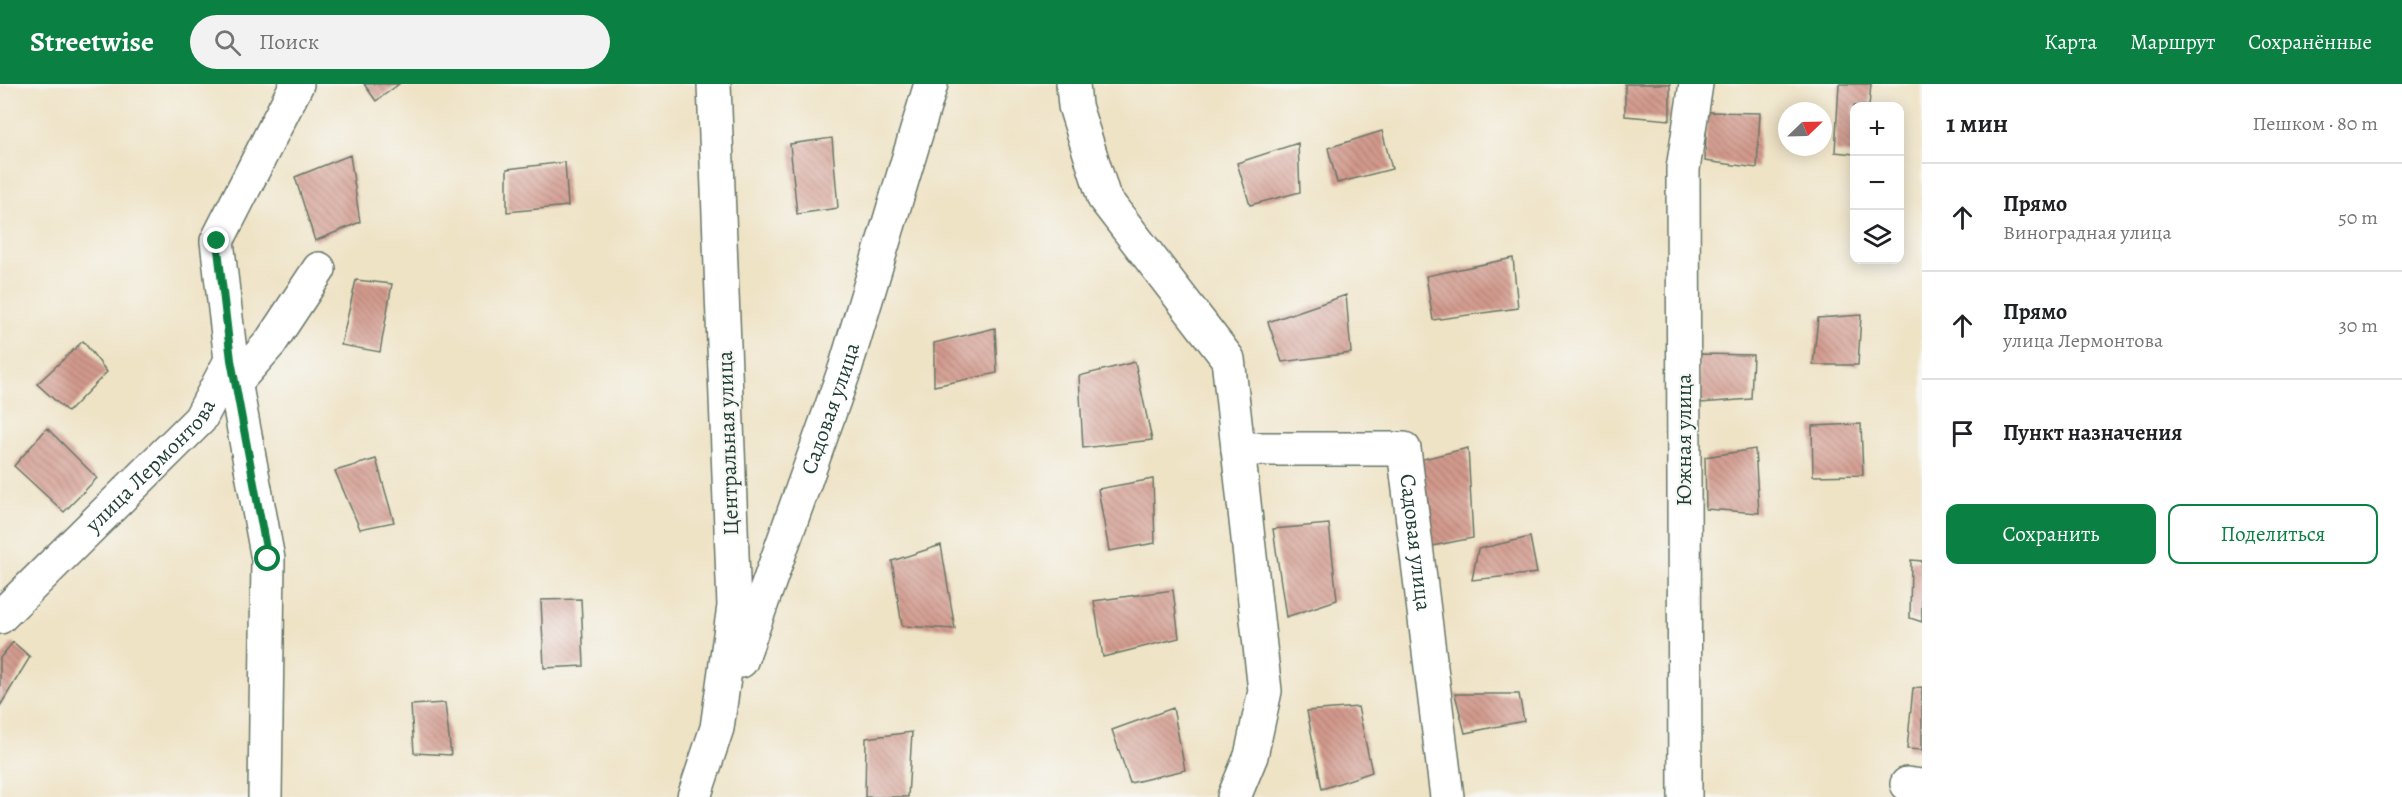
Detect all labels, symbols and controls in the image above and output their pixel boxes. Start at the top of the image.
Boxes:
search box [190,15,610,69]
text: Streetwise [30,23,154,61]
icon: search [211,26,244,59]
text: Поиск [259,27,319,57]
text: Карта [2044,28,2097,56]
text: Маршрут [2130,28,2215,56]
text: Сохранённые [2248,28,2372,56]
north arrow [1778,102,1832,156]
map controls [1850,102,1904,264]
button: + [1850,102,1904,156]
text: 1 мин [1946,106,2008,141]
text: Пешком · 80 m [2252,110,2378,137]
button: − [1850,156,1904,210]
text: Прямо [2003,189,2067,219]
icon: ahead [1946,201,1979,234]
text: 50 m [2338,204,2378,231]
button: layers [1850,210,1904,264]
text: Виноградная улица [2003,219,2172,246]
route end [203,227,229,253]
text: Прямо [2003,297,2067,327]
icon: ahead [1946,309,1979,342]
text: 30 m [2338,312,2378,339]
text: улица Лермонтова [2003,327,2163,354]
street label: Садовая улица [794,338,867,478]
street label: Центральная улица [710,349,746,536]
street label: Южная улица [1669,373,1699,506]
street label: улица Лермонтова [78,393,223,540]
icon: arrive [1946,417,1979,450]
text: Пункт назначения [2003,418,2182,448]
street label: Садовая улица [1392,472,1439,613]
button: Сохранить [1946,504,2156,564]
button: Поделиться [2168,504,2378,564]
route start [254,545,280,571]

